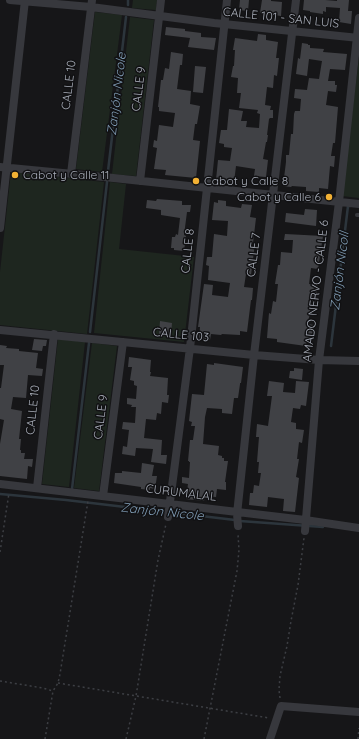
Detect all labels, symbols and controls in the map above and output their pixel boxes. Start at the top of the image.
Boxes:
street label: CALLE 101 - SAN LUIS [222,5,340,31]
water label: Zanjón Nicole [104,52,130,136]
street label: CALLE 10 [59,59,79,111]
street label: CALLE 9 [129,66,149,112]
place label: Cabot y Calle 11 [23,168,110,182]
marker: Cabot y Calle 11 [10,170,20,180]
place label: Cabot y Calle 8 [204,174,288,188]
marker: Cabot y Calle 8 [191,176,201,186]
place label: Cabot y Calle 6 [237,190,321,204]
marker: Cabot y Calle 6 [324,192,334,202]
street label: AMADO NERVO - CALLE 6 [300,219,332,363]
street label: CALLE 8 [178,228,198,274]
water label: Zanjón Nicoll [327,231,353,311]
street label: CALLE 7 [244,232,264,278]
street label: CALLE 103 [152,325,210,345]
street label: CALLE 10 [23,384,43,436]
street label: CALLE 9 [91,394,111,440]
street label: CURUMALAL [145,482,217,504]
water label: Zanjón Nicole [120,500,204,524]

